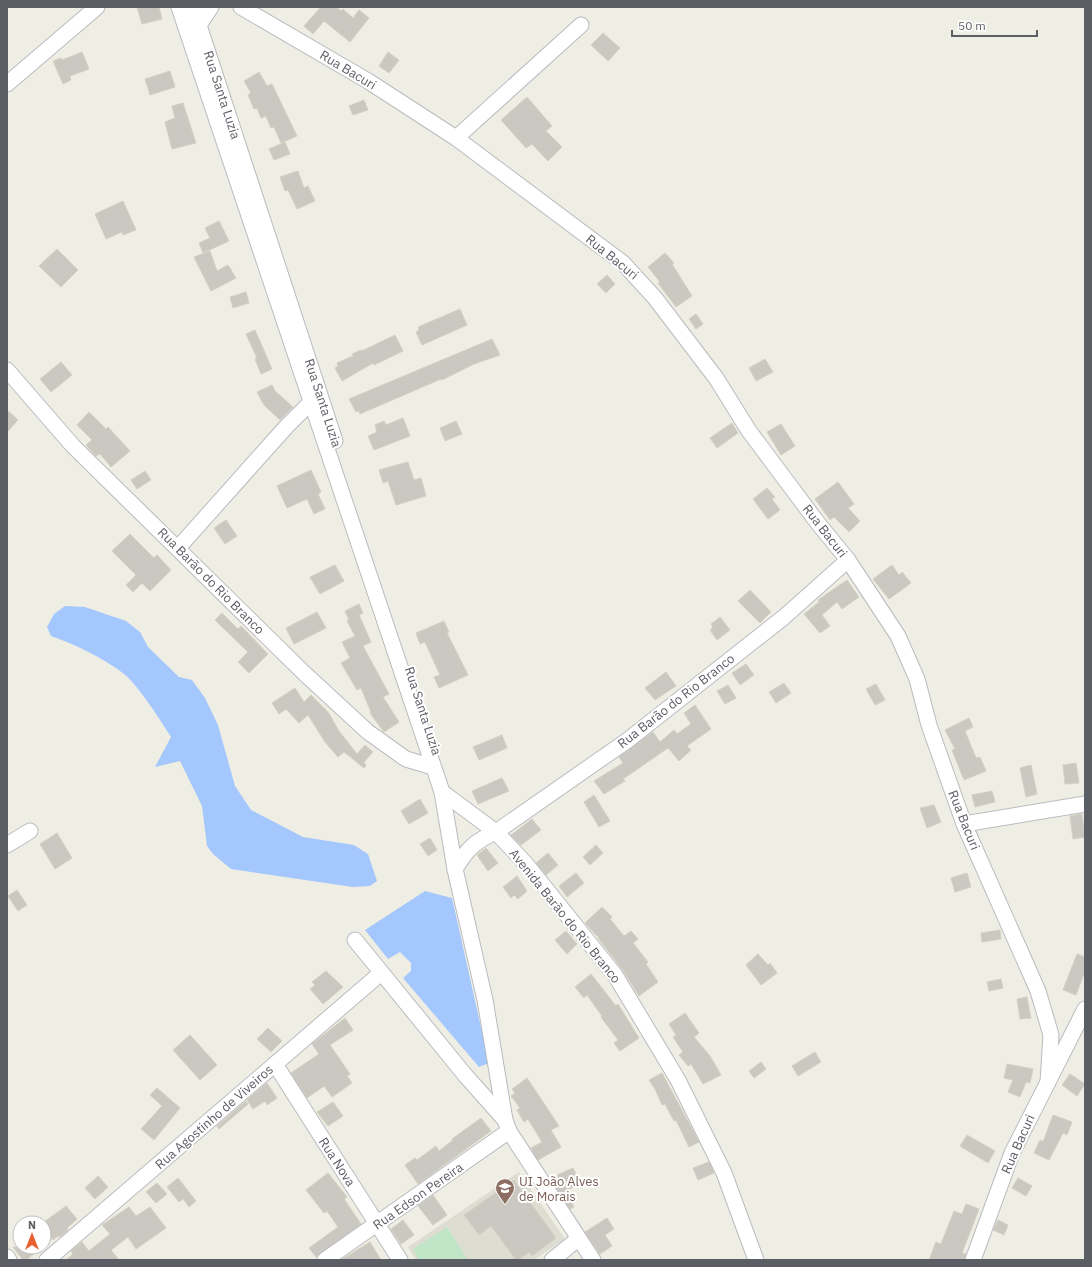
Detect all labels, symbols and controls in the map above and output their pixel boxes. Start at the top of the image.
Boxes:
scale bar [952,12,1037,38]
text: 50 m [958,18,986,33]
street label: Rua Bacuri [317,46,379,94]
street label: Rua Santa Luzia [200,49,244,141]
street label: Rua Bacuri [582,231,642,283]
street label: Rua Santa Luzia [301,357,345,449]
street label: Rua Bacuri [799,501,851,561]
street label: Rua Barão do Rio Branco [154,524,268,638]
street label: Rua Barão do Rio Branco [614,650,738,752]
street label: Rua Santa Luzia [401,665,445,757]
street label: Rua Bacuri [944,788,984,852]
street label: Avenida Barão do Rio Branco [505,845,625,987]
street label: Rua Agostinho de Viveiros [151,1061,277,1173]
street label: Rua Bacuri [997,1112,1039,1176]
street label: Rua Nova [315,1134,359,1190]
street label: Rua Edson Pereira [370,1159,466,1233]
place label: UI João Alves de Morais [519,1173,599,1205]
school or university icon: UI João Alves de Morais [494,1177,516,1205]
north arrow [12,1215,52,1255]
text: N [28,1218,36,1232]

